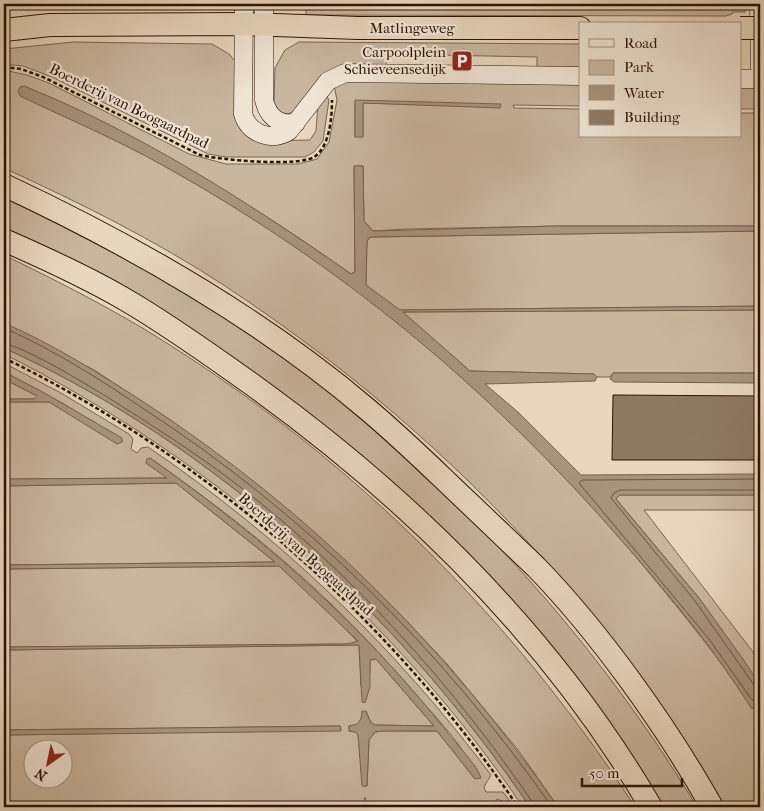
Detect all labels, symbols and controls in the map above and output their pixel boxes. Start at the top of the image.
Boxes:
street label: Matlingeweg [370,19,455,37]
legend [579,22,742,138]
text: Road [624,34,658,52]
place label: Carpoolplein Schieveensedijk [344,43,446,78]
parking icon: Carpoolplein Schieveensedijk [450,49,474,73]
text: Park [624,58,654,76]
street label: Boerderij van Boogaardpad [46,60,212,153]
text: Water [623,84,664,102]
text: Building [624,108,681,126]
street label: Boerderij van Boogaardpad [235,489,378,620]
north arrow [22,738,72,788]
scale bar [582,756,682,788]
text: N [32,764,50,785]
text: 50 m [589,764,620,782]

